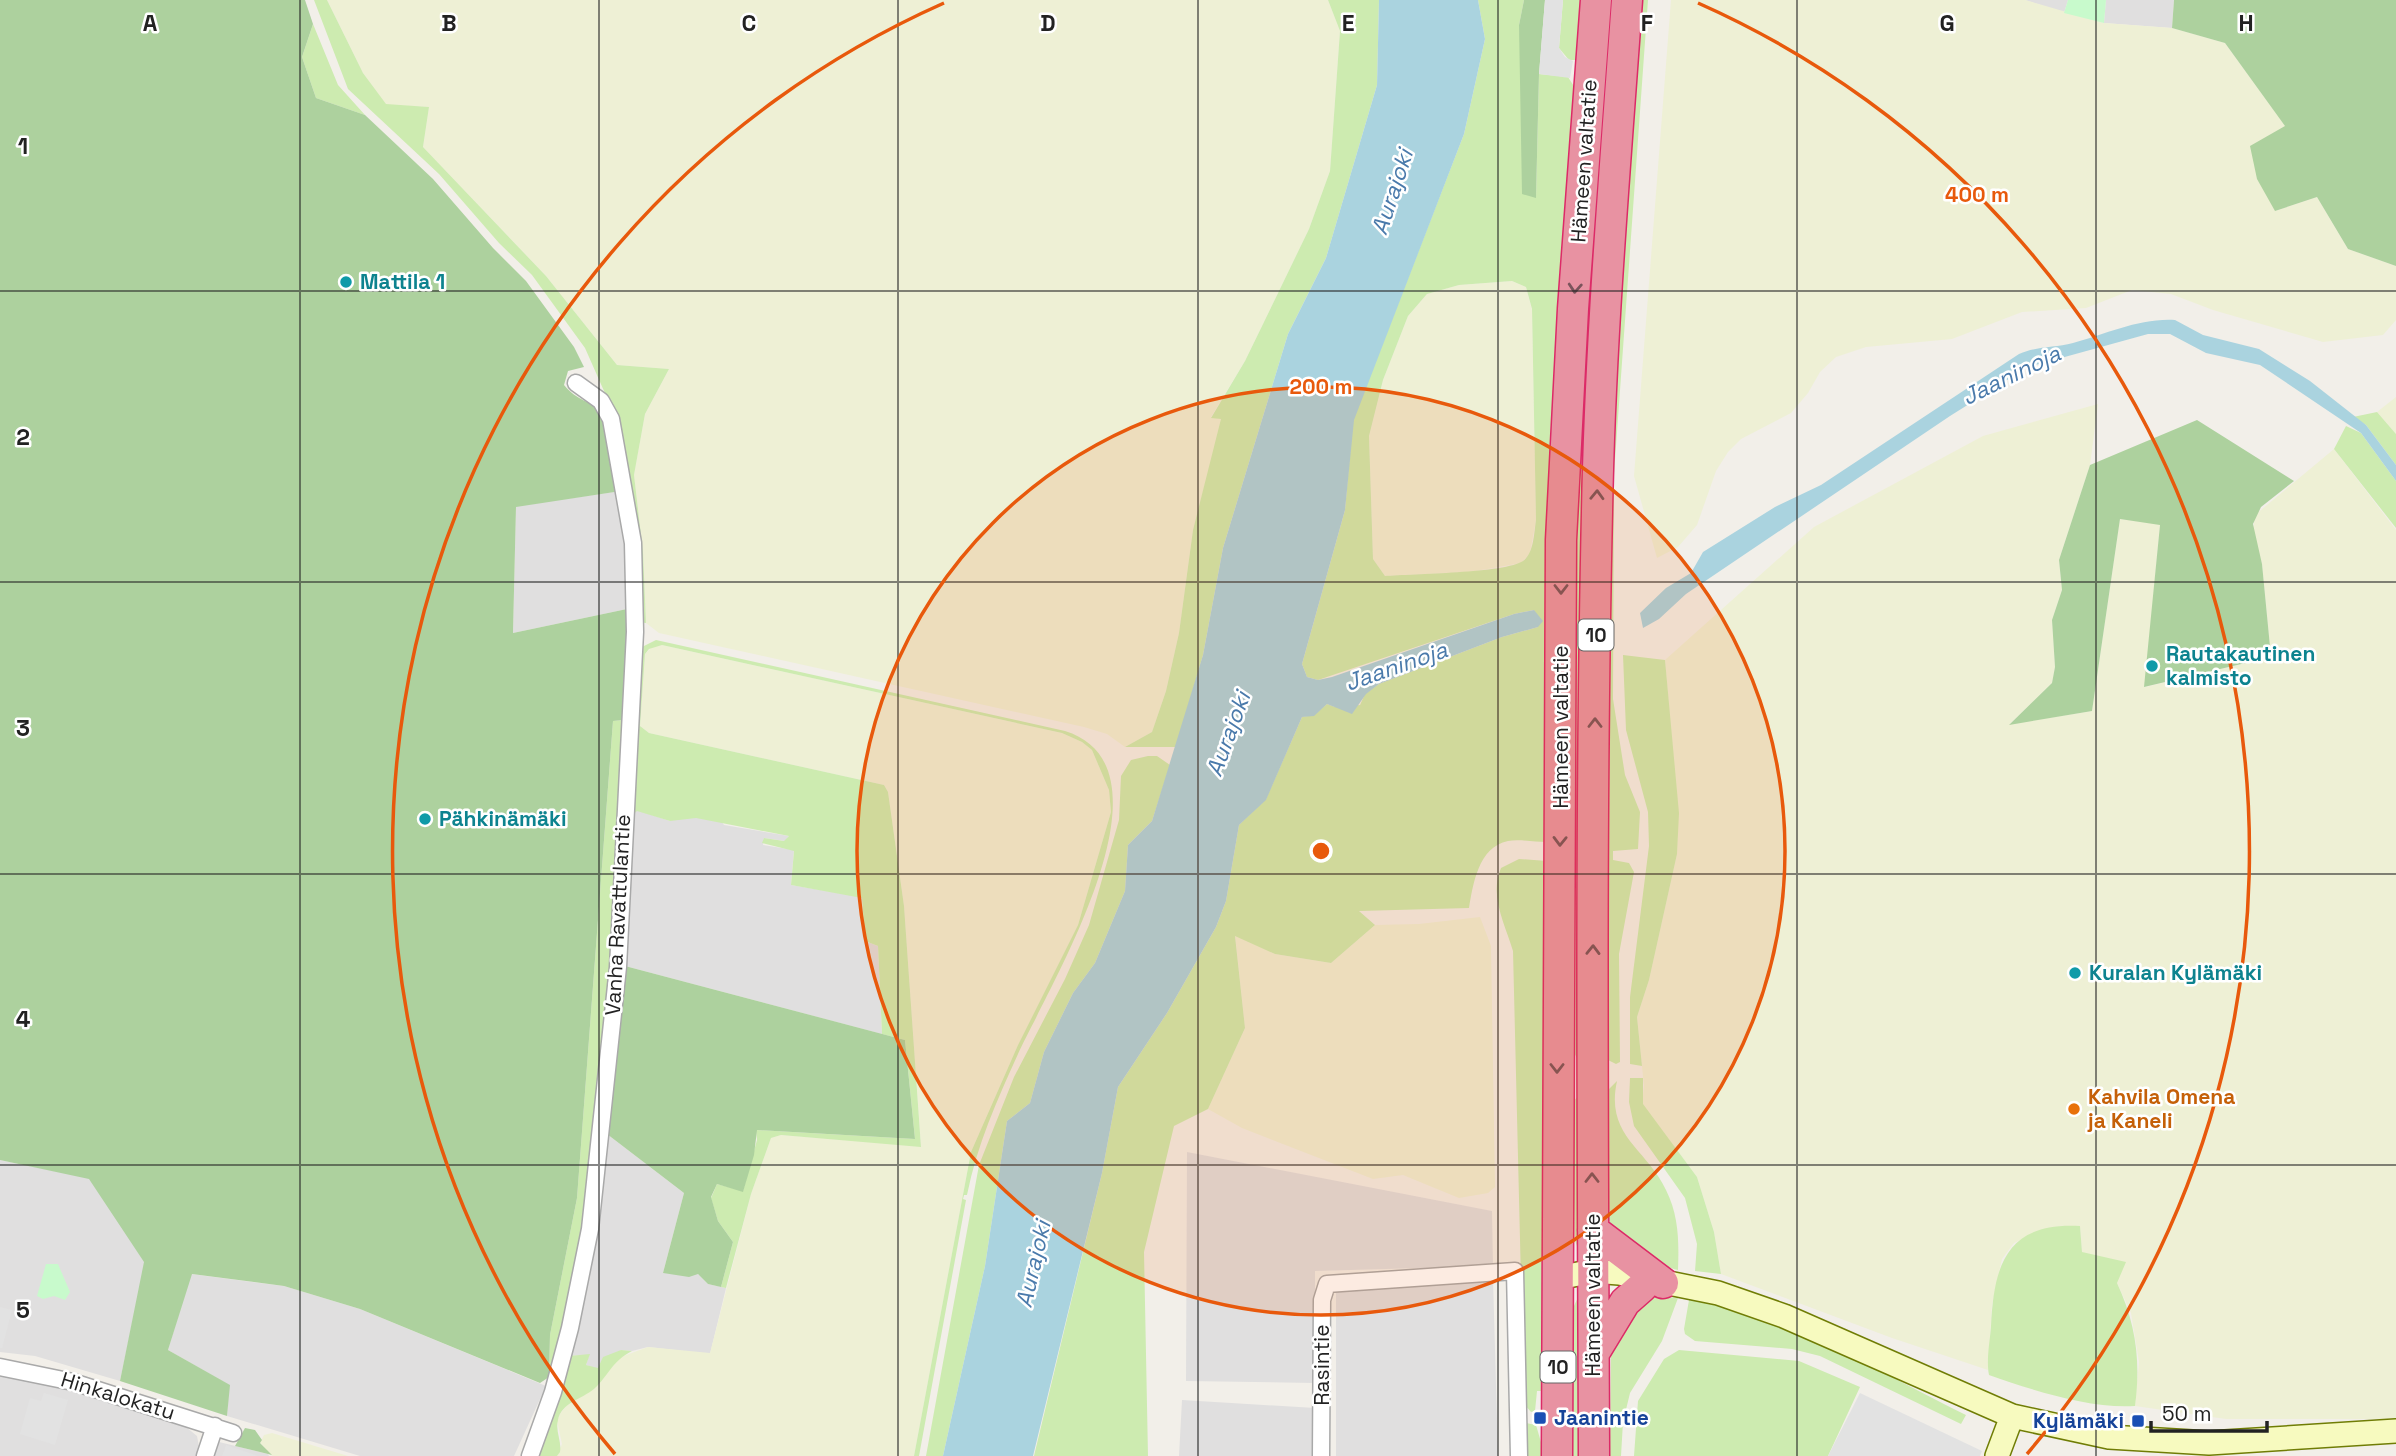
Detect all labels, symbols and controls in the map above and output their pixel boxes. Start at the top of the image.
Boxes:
text: A [143,8,158,38]
text: B [441,8,457,38]
text: C [742,8,756,38]
text: D [1040,8,1056,38]
text: E [1342,8,1354,38]
text: F [1641,8,1653,38]
text: G [1939,8,1955,38]
text: H [2238,8,2254,38]
street label: Hämeen valtatie [1564,78,1603,243]
text: 1 [18,131,28,161]
water label: Aurajoki [1364,143,1421,238]
text: 400 m [1945,181,2009,208]
place label: Mattila 1 [360,268,445,295]
marker: Mattila 1 [338,274,354,290]
one-way arrow [1568,283,1583,294]
water label: Jaaninoja [1957,338,2066,412]
text: 200 m [1290,373,1352,400]
text: 2 [16,422,30,452]
one-way arrow [1590,490,1605,501]
one-way arrow [1553,584,1569,594]
road number: 10 [1578,620,1614,650]
water label: Jaaninoja [1341,634,1452,698]
place label: Rautakautinen kalmisto [2166,640,2315,691]
street label: Hämeen valtatie [1547,645,1574,809]
marker: Rautakautinen kalmisto [2144,658,2160,674]
water label: Aurajoki [1199,685,1258,780]
text: 3 [16,713,30,743]
one-way arrow [1587,717,1603,728]
place label: Pähkinämäki [439,805,567,832]
marker: Pähkinämäki [417,811,433,827]
street label: Vanha Ravattulantie [599,814,636,1016]
one-way arrow [1552,836,1568,846]
centre of rings [1309,839,1333,863]
one-way arrow [1585,945,1601,955]
place label: Kuralan Kylämäki [2089,959,2262,986]
marker: Kuralan Kylämäki [2067,965,2083,981]
text: 4 [16,1004,31,1034]
one-way arrow [1549,1063,1565,1074]
place label: Kahvila Omena ja Kaneli [2087,1083,2235,1134]
marker: Kahvila Omena ja Kaneli [2066,1101,2082,1117]
one-way arrow [1584,1172,1600,1183]
street label: Hämeen valtatie [1579,1213,1606,1377]
water label: Aurajoki [1008,1215,1058,1310]
text: 5 [16,1295,30,1325]
street label: Rasintie [1308,1324,1335,1406]
road number: 10 [1540,1352,1576,1382]
street label: Hinkalokatu [58,1365,179,1426]
scale bar [2151,1390,2266,1434]
text: 50 m [2162,1400,2212,1427]
place label: Jaanintie [1554,1404,1649,1431]
place label: Kylämäki [2033,1407,2124,1434]
marker: Jaanintie [1532,1410,1548,1426]
marker: Kylämäki [2130,1413,2146,1429]

